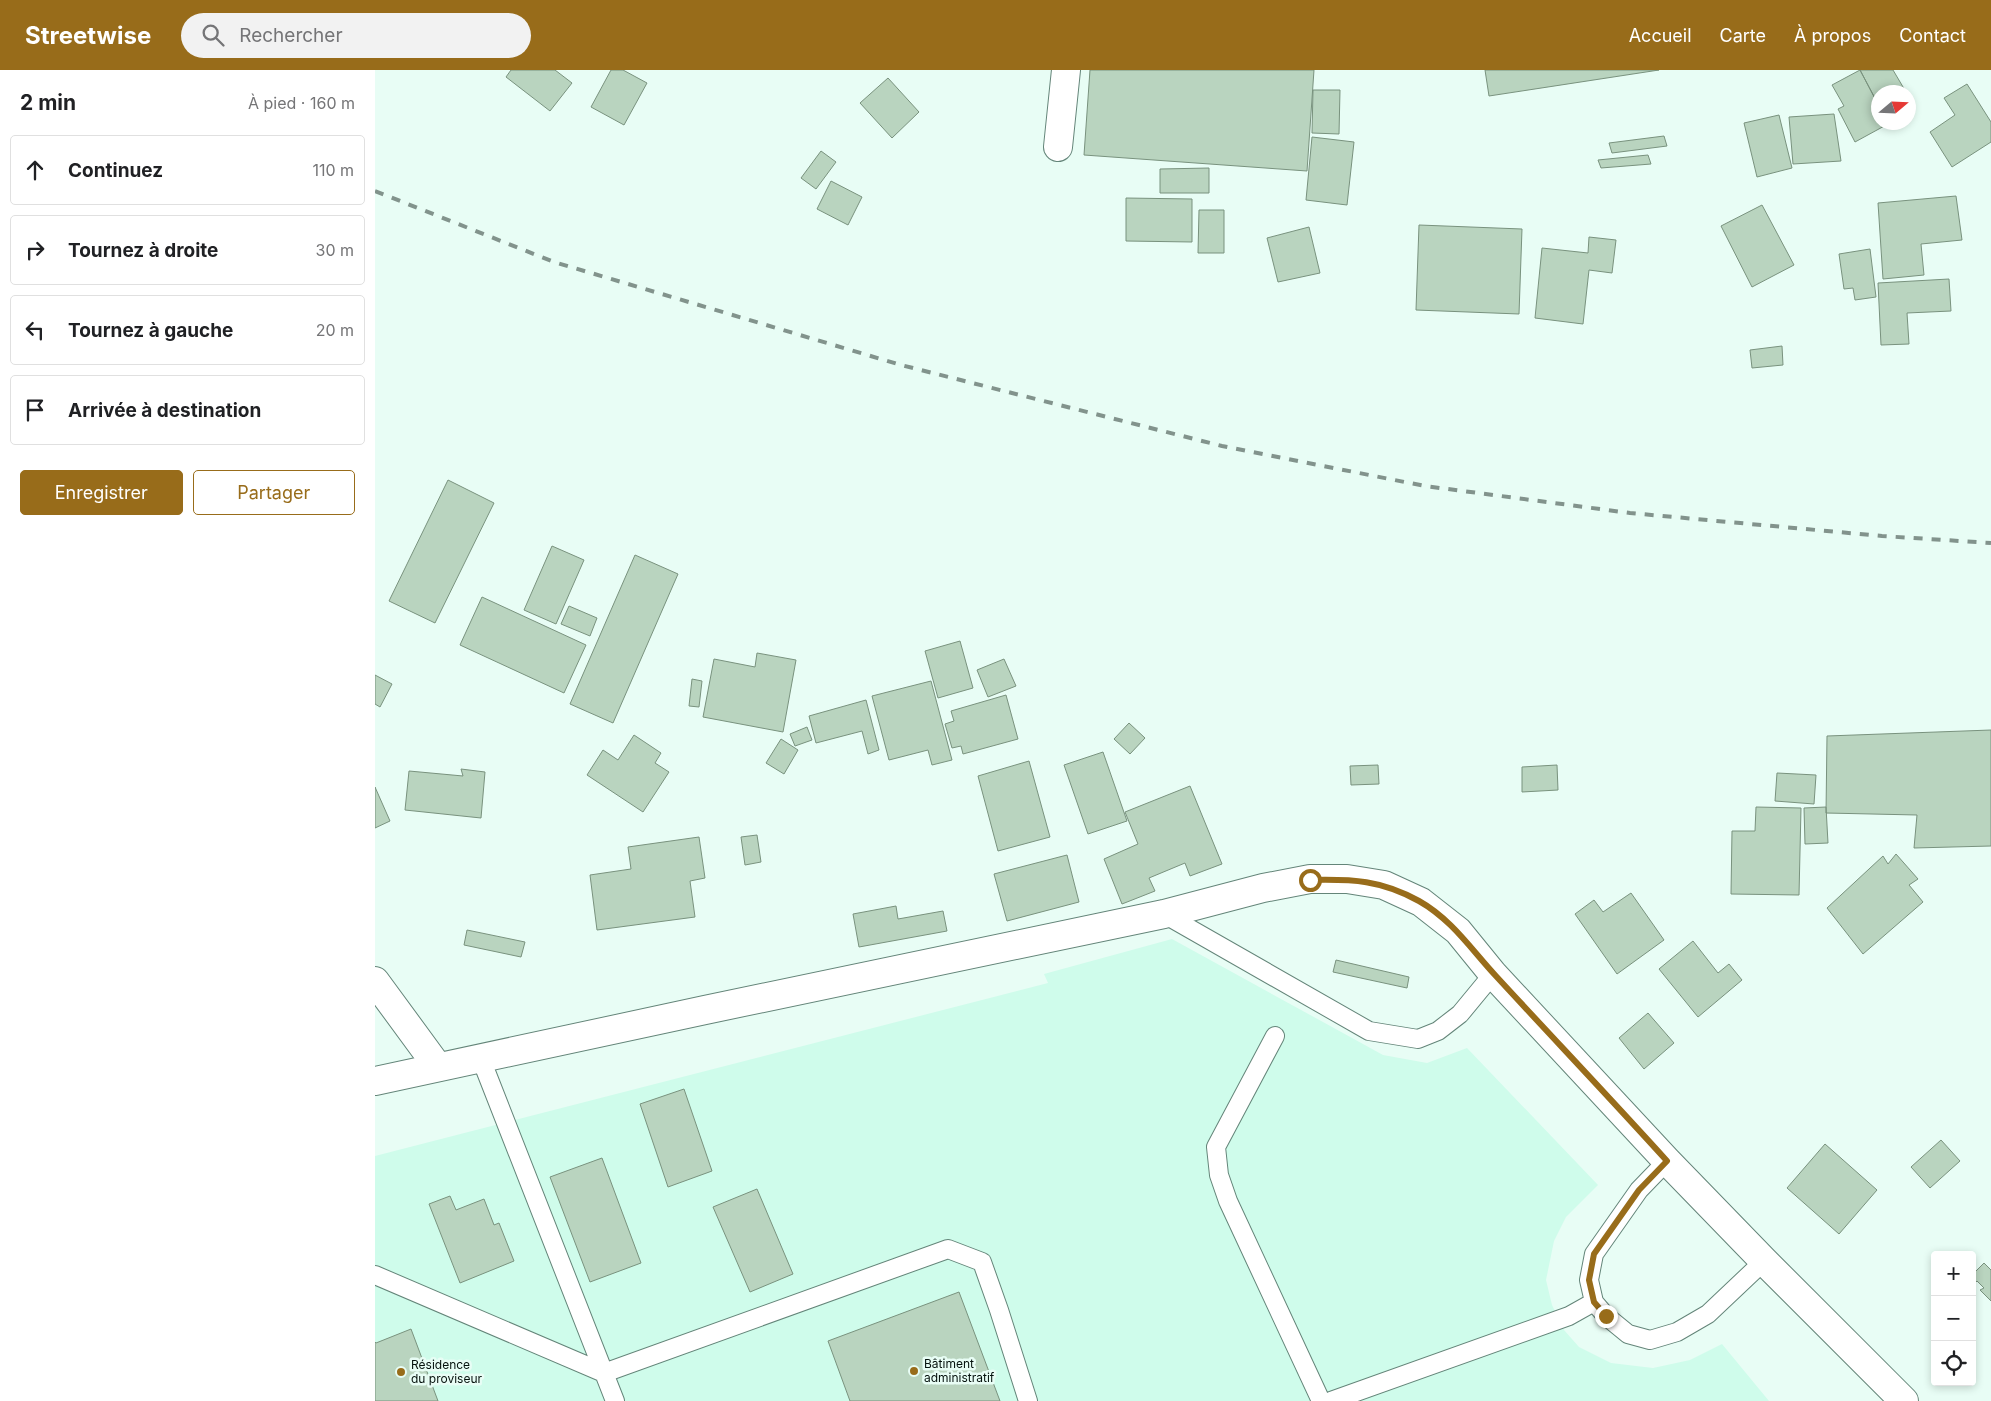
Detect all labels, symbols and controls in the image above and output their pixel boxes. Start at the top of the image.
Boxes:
search box [181,13,531,58]
text: Streetwise [25,21,151,50]
icon: search [199,21,227,49]
text: Rechercher [239,24,343,47]
text: Accueil [1629,25,1692,46]
text: Carte [1720,25,1766,46]
text: À propos [1794,25,1871,46]
text: Contact [1899,25,1966,46]
north arrow [1871,85,1916,130]
text: 2 min [20,90,76,115]
text: À pied · 160 m [248,93,355,113]
icon: ahead [21,156,49,184]
text: Continuez [68,159,163,182]
text: 110 m [312,160,354,180]
icon: right [21,236,49,264]
text: Tournez à droite [68,239,218,262]
text: 30 m [316,240,354,260]
icon: left [21,316,49,344]
text: Tournez à gauche [68,319,233,342]
text: 20 m [316,320,354,340]
icon: arrive [21,396,49,424]
text: Arrivée à destination [68,399,261,422]
button: Enregistrer [20,470,183,515]
button: Partager [193,470,355,515]
route start [1299,869,1322,892]
map controls [1931,1251,1976,1386]
button: + [1931,1251,1976,1296]
button: − [1931,1296,1976,1341]
route end [1595,1305,1618,1328]
button: locate [1931,1341,1976,1386]
place label: Bâtiment administratif [924,1356,995,1385]
place label: Résidence du proviseur [411,1357,483,1386]
marker: Bâtiment administratif [908,1365,920,1377]
marker: Résidence du proviseur [395,1366,407,1378]

